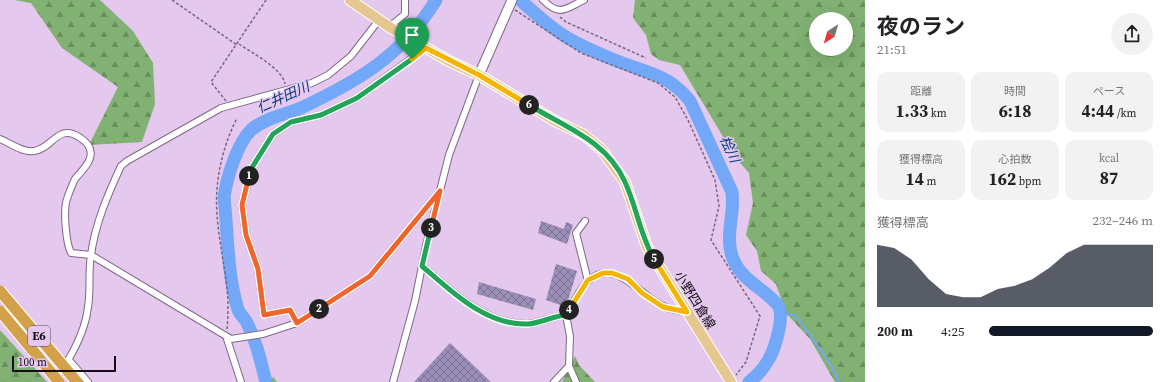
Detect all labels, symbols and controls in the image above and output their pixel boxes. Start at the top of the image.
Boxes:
text: 夜のラン [877,11,965,41]
north arrow [809,12,853,56]
map controls [809,12,853,56]
button: share [1111,13,1153,55]
pin [395,18,429,59]
icon: arrive [401,24,423,46]
text: 21:51 [877,41,907,58]
water label: 仁井田川 [253,76,314,118]
text: 距離 [910,84,932,99]
text: 時間 [1004,84,1026,99]
text: ペース [1093,84,1125,99]
pin: 6 [519,95,539,115]
text: 6 [526,97,532,112]
text: 1.33 [895,99,928,123]
text: 6:18 [999,99,1031,123]
text: 4:44 [1082,99,1114,123]
text: km [928,106,947,121]
text: /km [1114,106,1136,121]
water label: 桧川 [715,132,746,168]
text: kcal [1099,151,1119,166]
text: 獲得標高 [899,152,943,167]
text: 心拍数 [999,152,1032,167]
pin: 1 [239,166,259,186]
text: 87 [1100,166,1118,190]
text: 14 [906,167,924,191]
text: 162 [989,167,1016,191]
text: 1 [246,168,252,183]
text: m [924,174,936,189]
text: bpm [1016,174,1041,189]
text: 232–246 m [1093,212,1153,229]
text: 獲得標高 [877,214,929,231]
pin: 3 [421,218,441,238]
text: 3 [428,220,434,235]
pin: 5 [644,249,664,269]
text: 5 [651,251,657,266]
street label: 小野四倉線 [671,268,719,332]
pin: 2 [309,299,329,319]
pin: 4 [559,300,579,320]
text: 2 [316,301,322,316]
text: 4 [566,302,572,317]
text: 200 m [877,323,913,340]
text: 4:25 [941,323,964,340]
road number: E6 [28,326,50,346]
scale bar [12,354,116,373]
text: 100 m [18,355,47,370]

